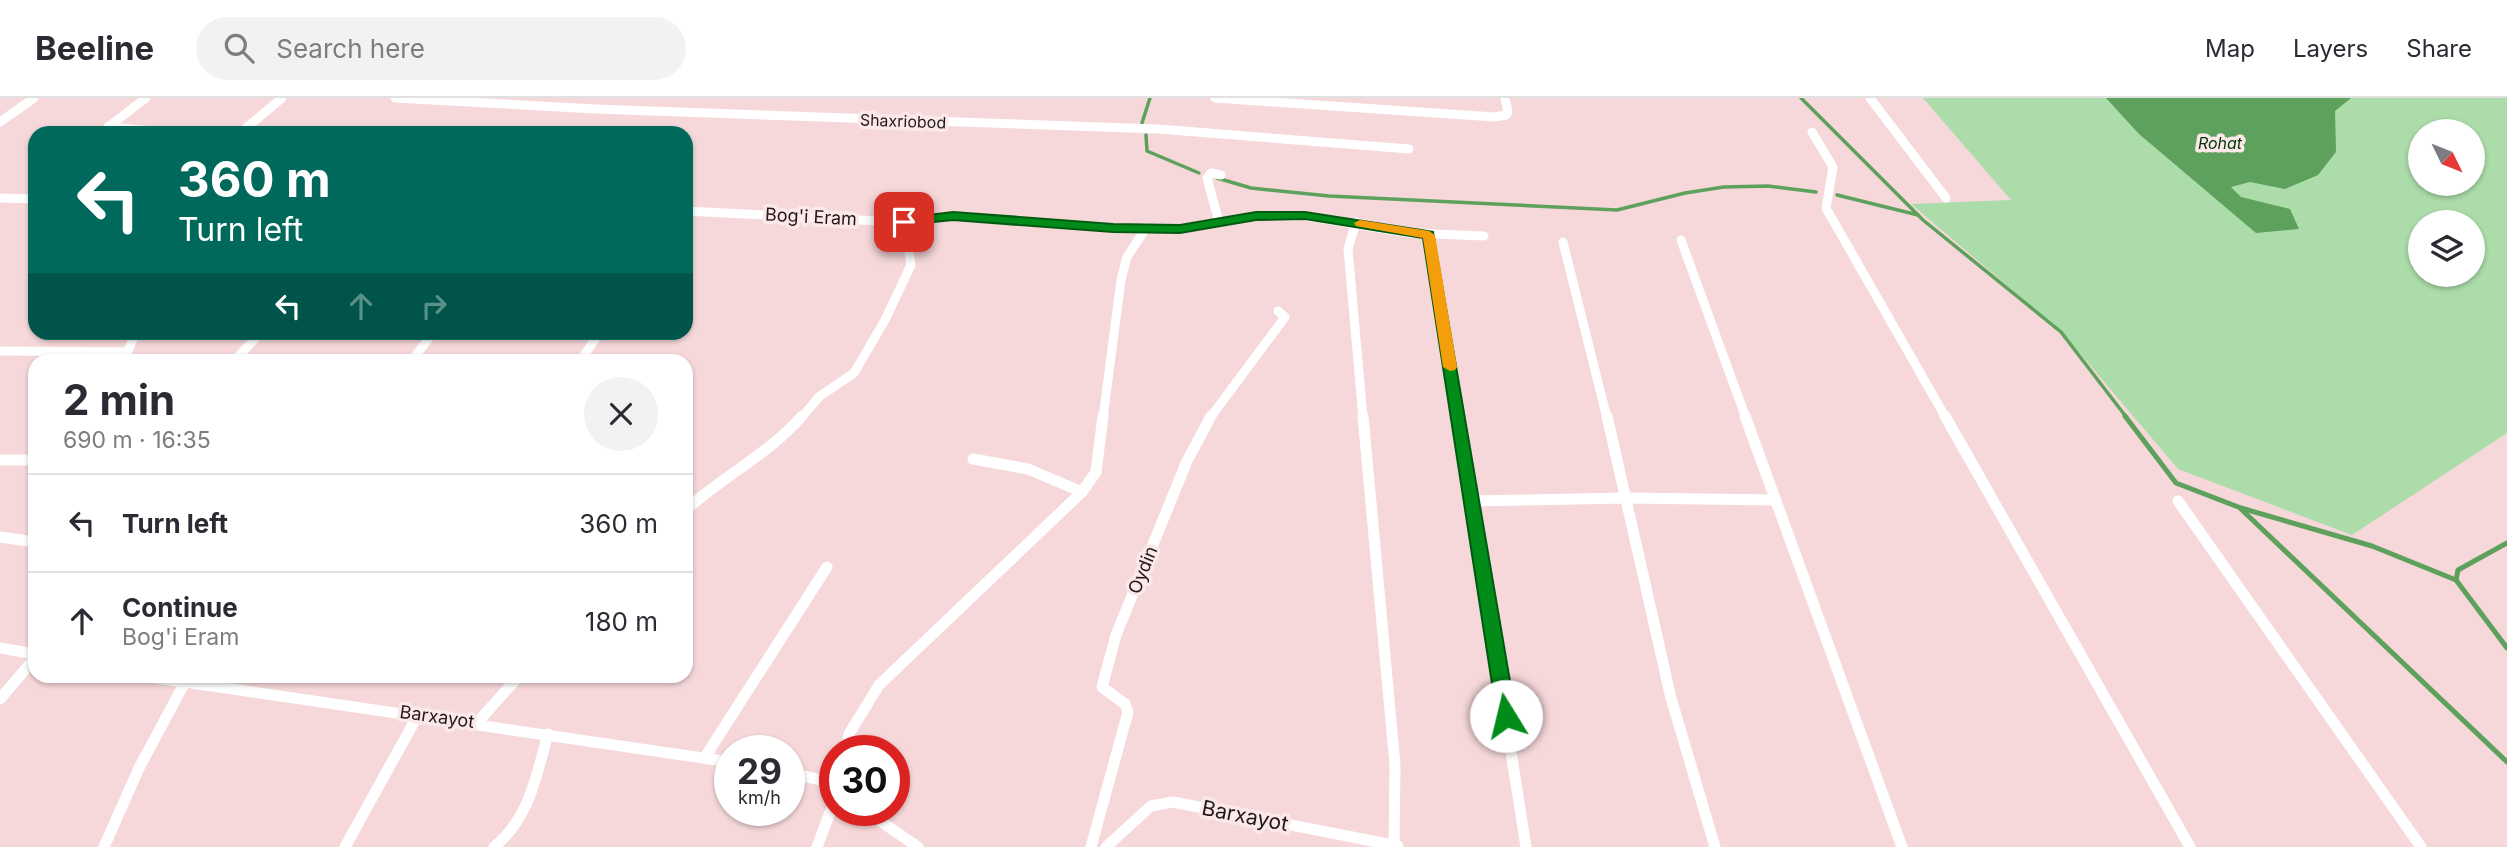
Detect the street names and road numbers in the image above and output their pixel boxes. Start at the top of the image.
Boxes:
street label: Shaxriobod [859,109,947,133]
street label: Bog'i Eram [765,204,857,229]
street label: Oydin [1124,543,1162,597]
street label: Barxayot [398,701,476,732]
street label: Barxayot [1200,795,1291,836]

